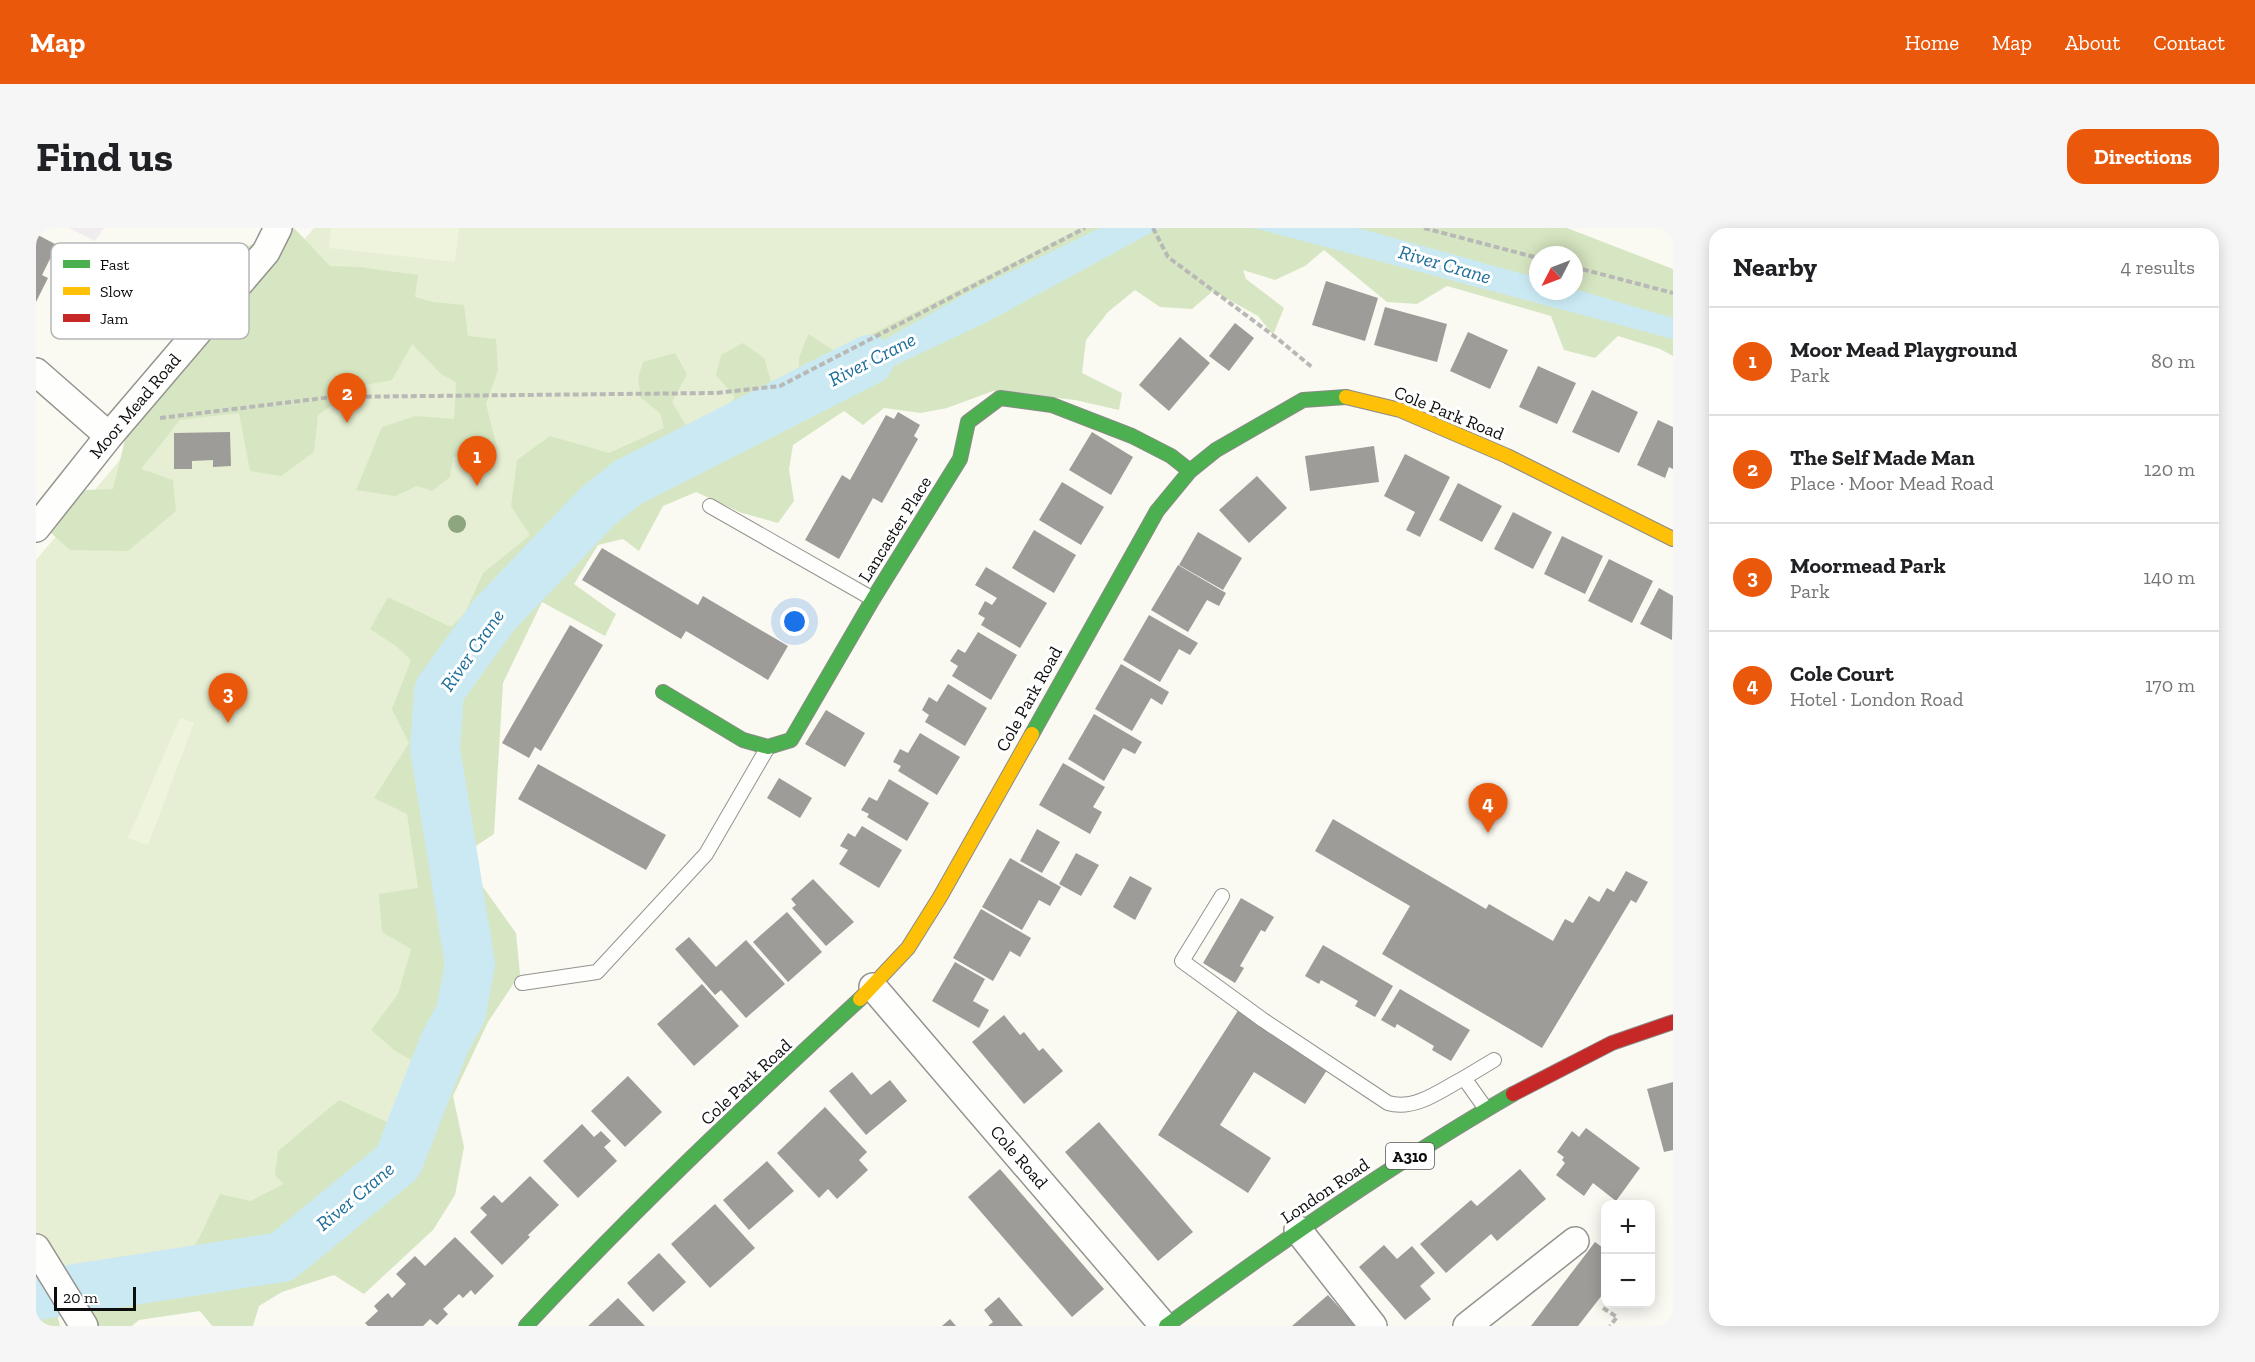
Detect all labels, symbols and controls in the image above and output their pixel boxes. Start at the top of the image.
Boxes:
text: Map [30,26,85,59]
text: Home [1905,30,1959,55]
text: Map [1992,30,2032,55]
text: About [2065,30,2120,55]
text: Contact [2153,30,2225,55]
button: Directions [2067,129,2219,184]
text: Find us [36,131,173,182]
water label: River Crane [1396,239,1494,289]
legend [51,243,249,339]
north arrow [1529,246,1583,300]
text: Nearby [1733,251,1817,283]
text: Fast [100,255,129,274]
text: 4 results [2120,255,2195,279]
text: Slow [100,282,134,301]
text: Jam [100,309,129,328]
water label: River Crane [824,327,920,391]
text: Moor Mead Playground [1790,336,2017,363]
street label: Moor Mead Road [85,349,185,463]
text: 1 [1748,349,1757,373]
text: 80 m [2151,349,2195,373]
text: Park [1790,363,1830,387]
pin: 2 [328,374,366,423]
street label: Cole Park Road [1391,381,1507,445]
pin: 1 [458,436,496,486]
text: The Self Made Man [1790,444,1975,471]
text: 2 [1747,457,1758,481]
text: 120 m [2144,457,2195,481]
text: Place · Moor Mead Road [1790,471,1994,495]
street label: Lancaster Place [854,472,936,586]
text: Moormead Park [1790,552,1946,579]
text: 3 [1747,565,1758,589]
text: 140 m [2143,565,2195,589]
text: Park [1790,579,1830,603]
water label: River Crane [435,604,509,696]
your location [780,607,809,636]
street label: Cole Park Road [991,643,1067,755]
text: Cole Court [1790,660,1894,687]
text: 4 [1747,673,1758,697]
text: 170 m [2145,673,2195,697]
pin: 3 [208,674,248,723]
text: Hotel · London Road [1790,687,1963,711]
pin: 4 [1468,784,1508,833]
street label: Cole Park Road [696,1034,796,1130]
street label: Cole Road [985,1121,1053,1193]
road number: A310 [1386,1143,1434,1169]
street label: London Road [1277,1153,1373,1229]
water label: River Crane [311,1156,399,1236]
map controls [1601,1200,1655,1308]
button: + [1601,1200,1655,1254]
button: − [1601,1254,1655,1308]
scale bar [54,1284,136,1312]
text: 20 m [63,1288,98,1307]

